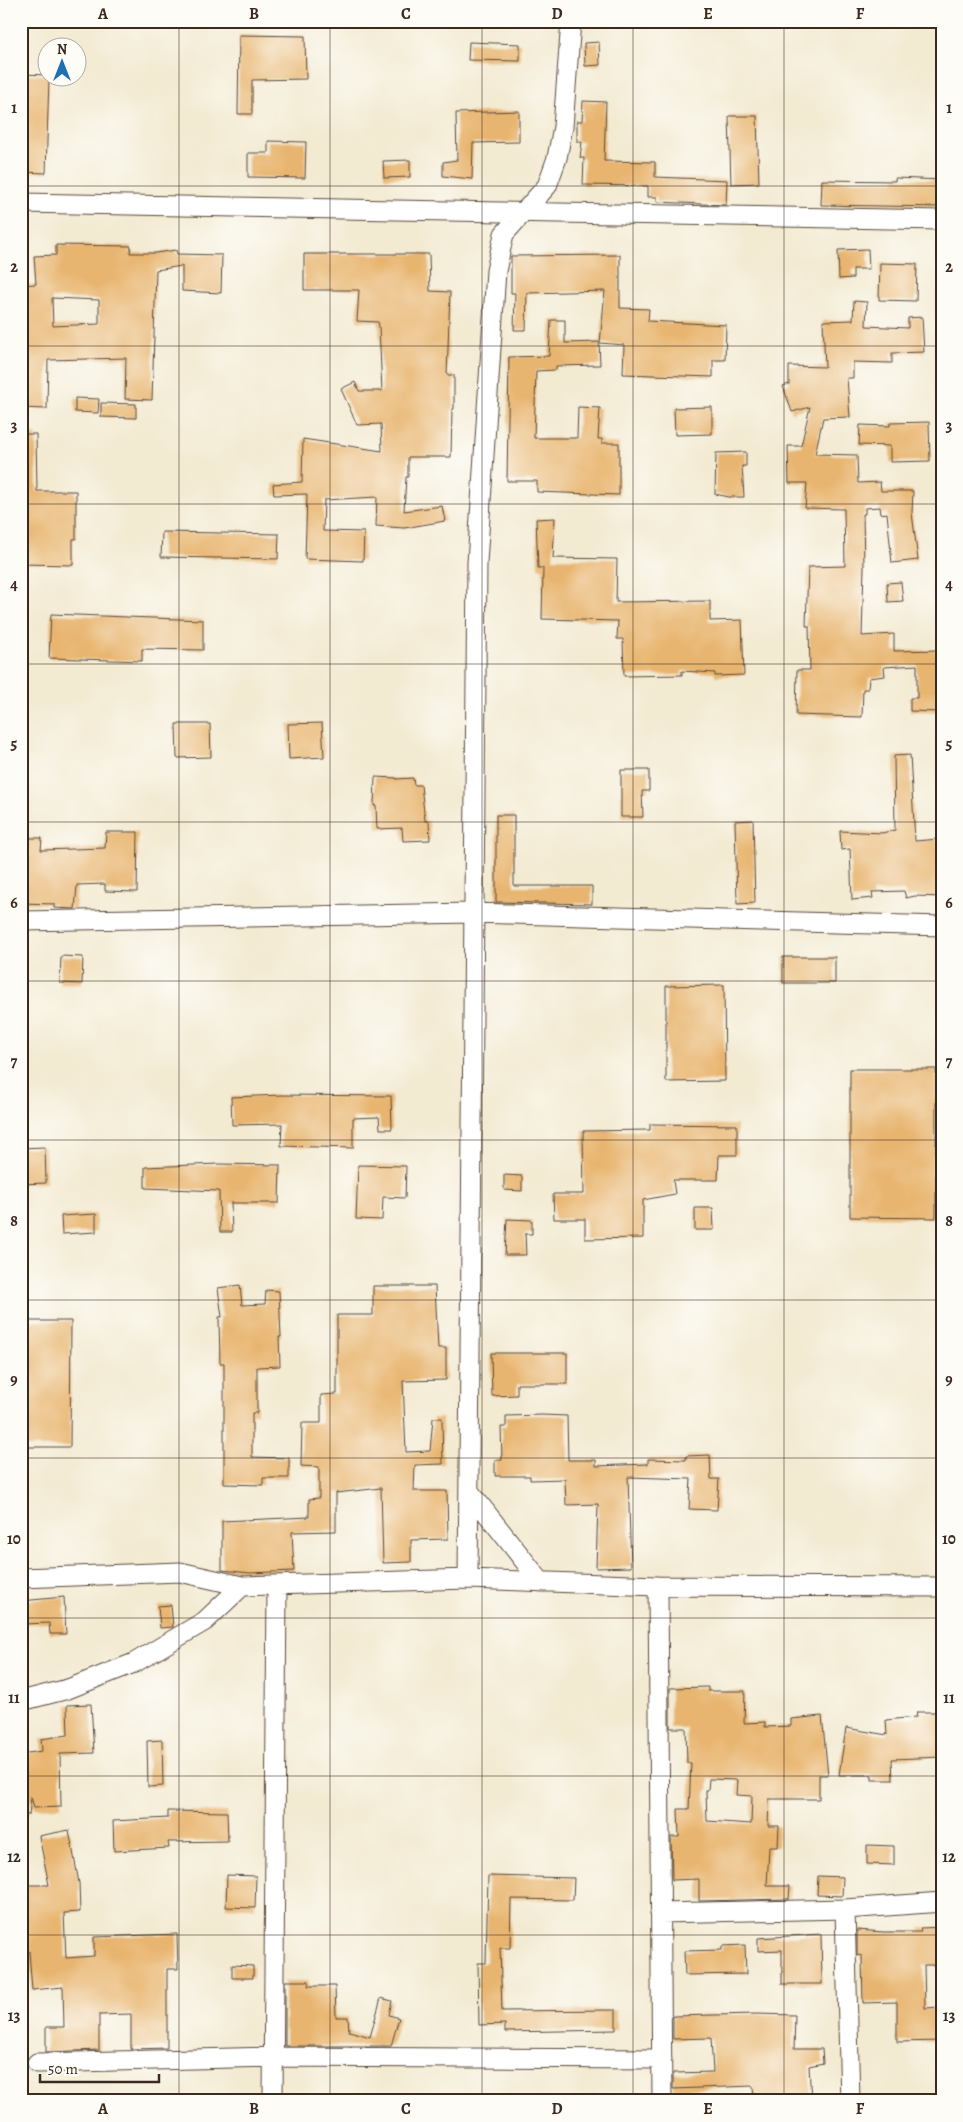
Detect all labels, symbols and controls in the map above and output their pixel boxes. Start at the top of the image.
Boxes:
text: A [97,3,109,25]
text: B [249,3,259,25]
text: C [401,3,411,25]
text: D [551,3,563,25]
text: E [703,3,713,25]
text: F [856,3,865,25]
north arrow [38,38,88,88]
text: N [57,40,67,59]
text: 1 [11,97,17,119]
text: 1 [946,97,952,119]
text: 2 [10,256,18,278]
text: 2 [945,256,953,278]
text: 3 [11,415,18,437]
text: 3 [946,415,953,437]
text: 4 [10,574,18,596]
text: 4 [945,574,953,596]
text: 5 [11,733,18,755]
text: 5 [946,733,953,755]
text: 6 [10,892,18,914]
text: 6 [945,892,953,914]
text: 7 [11,1051,18,1073]
text: 7 [946,1051,953,1073]
text: 8 [10,1210,18,1232]
text: 8 [945,1210,953,1232]
text: 9 [10,1369,18,1391]
text: 9 [945,1369,953,1391]
text: 10 [7,1528,21,1550]
text: 10 [942,1528,956,1550]
text: 11 [8,1687,20,1709]
text: 11 [943,1687,955,1709]
text: 12 [7,1846,21,1868]
text: 12 [942,1846,956,1868]
text: 13 [8,2005,20,2027]
text: 13 [943,2005,955,2027]
scale bar [40,2052,159,2084]
text: 50 m [48,2059,78,2079]
text: A [97,2098,109,2120]
text: B [249,2098,259,2120]
text: C [401,2098,411,2120]
text: D [551,2098,563,2120]
text: E [703,2098,713,2120]
text: F [856,2098,865,2120]

